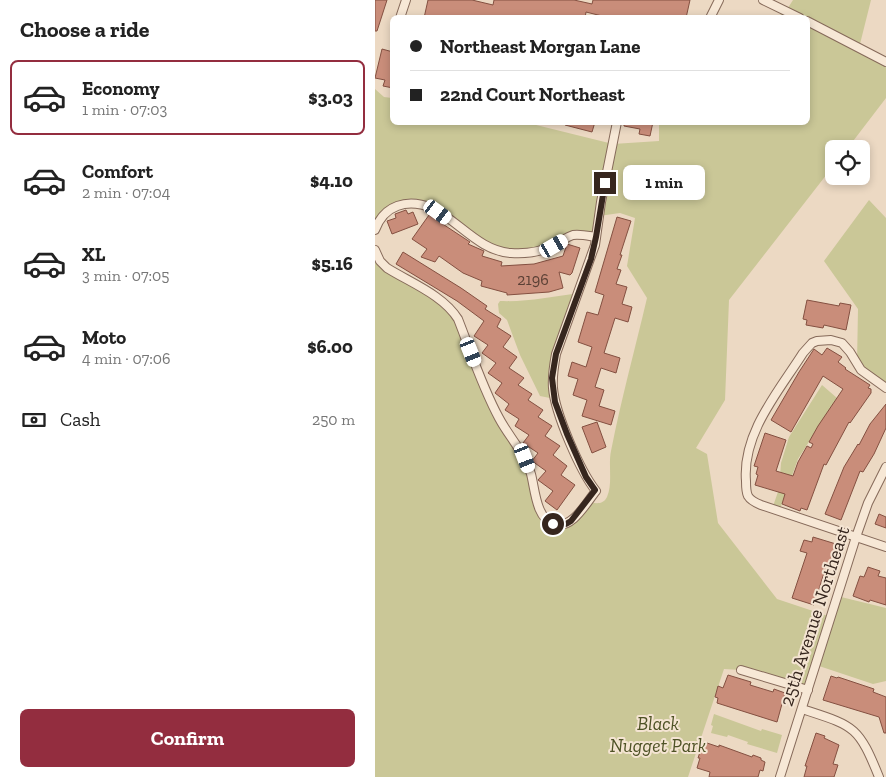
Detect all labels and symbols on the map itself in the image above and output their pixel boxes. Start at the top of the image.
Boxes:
callout: 1 min [623,166,705,200]
route end [594,172,616,194]
car [421,197,454,227]
car [537,232,570,260]
house number: 2196 [517,270,549,289]
car [458,335,483,369]
car [512,441,537,475]
route start [542,513,564,535]
street label: 25th Avenue Northeast [775,523,854,709]
park label: Black Nugget Park [610,712,706,757]

